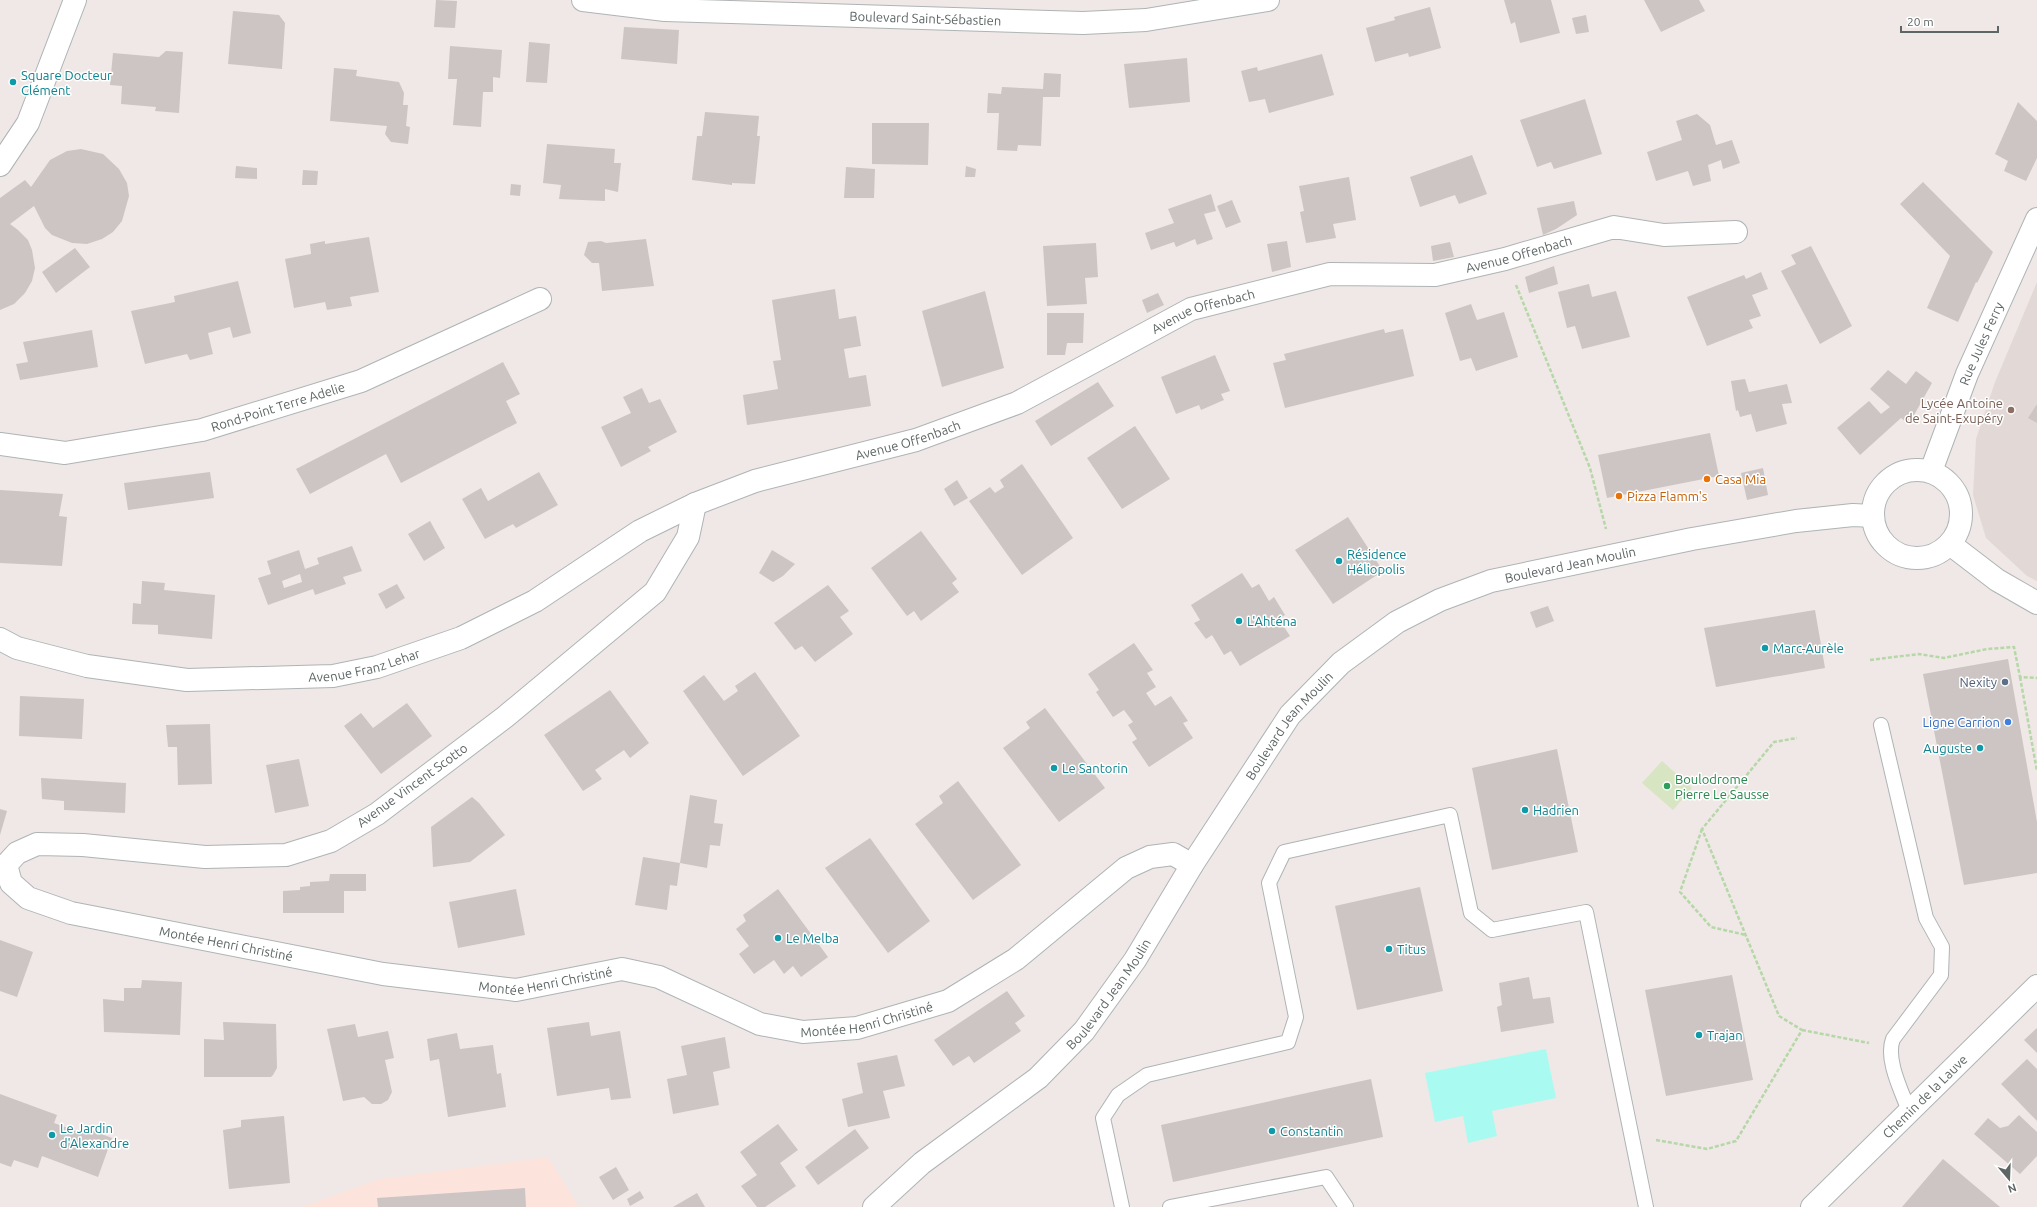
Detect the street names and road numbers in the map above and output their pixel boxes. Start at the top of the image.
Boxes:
street label: Boulevard Saint-Sébastien [849,9,1001,27]
street label: Avenue Offenbach [1464,233,1573,275]
street label: Avenue Offenbach [1149,286,1256,336]
street label: Rue Jules Ferry [1957,300,2006,387]
street label: Rond-Point Terre Adelie [209,379,347,434]
street label: Avenue Offenbach [854,417,962,462]
street label: Boulevard Jean Moulin [1503,544,1637,585]
street label: Avenue Franz Lehar [308,646,422,684]
street label: Boulevard Jean Moulin [1243,669,1335,782]
street label: Avenue Vincent Scotto [354,740,470,830]
street label: Montée Henri Christiné [158,923,294,963]
street label: Boulevard Jean Moulin [1063,936,1153,1052]
street label: Montée Henri Christiné [478,964,614,997]
street label: Montée Henri Christiné [800,999,935,1039]
street label: Chemin de la Lauve [1880,1052,1970,1141]

